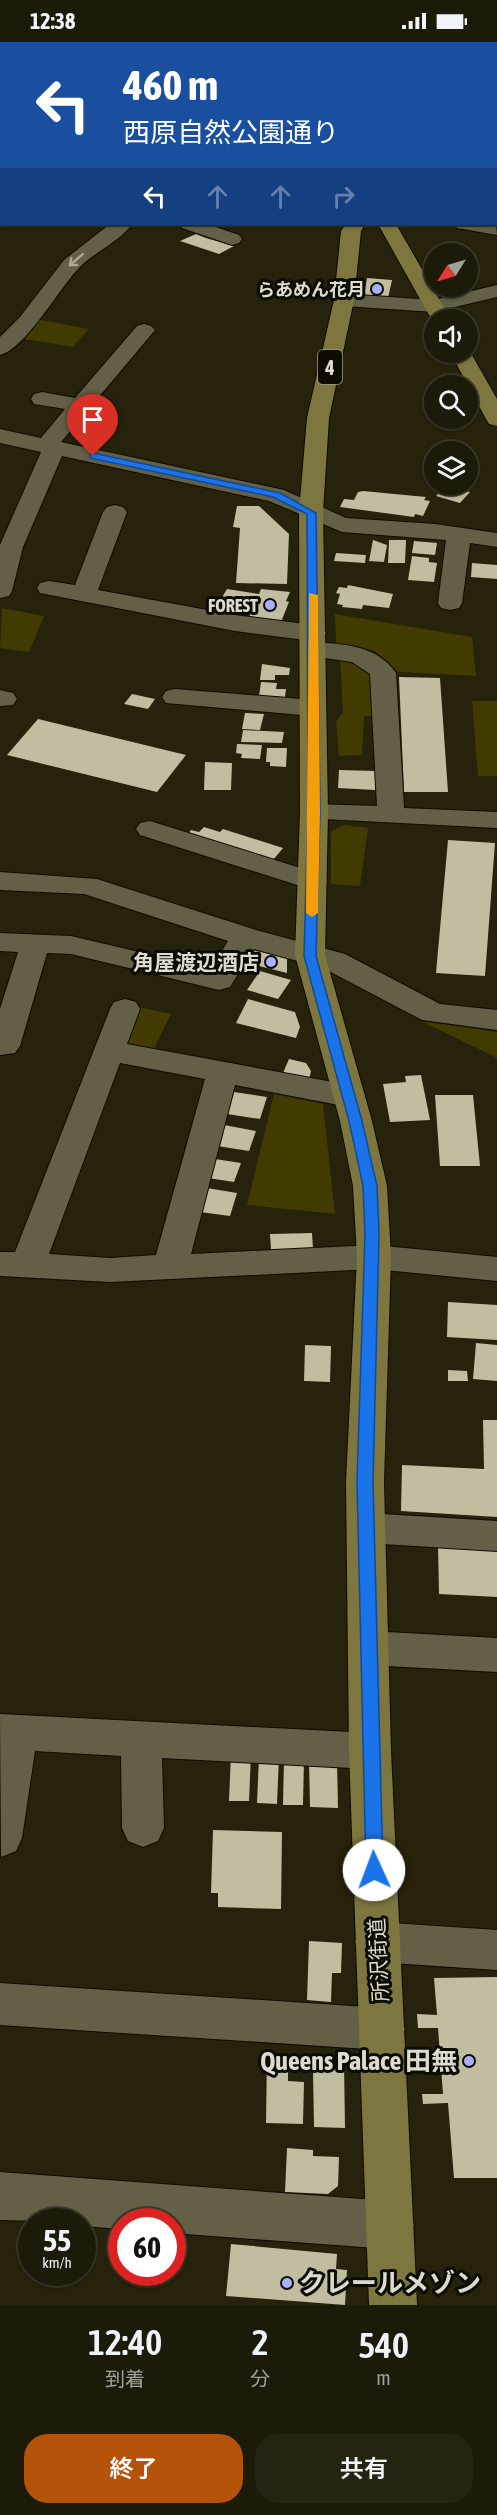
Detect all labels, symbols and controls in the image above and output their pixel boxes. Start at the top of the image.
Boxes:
text: 12:38 [30,8,75,34]
text: 460 m [123,61,218,109]
icon: left [24,66,102,144]
text: 西原自然公園通り [123,117,339,148]
icon: left [138,180,171,213]
icon: ahead [201,180,234,213]
icon: ahead [264,180,297,213]
icon: right [327,180,360,213]
north arrow [424,243,478,297]
map controls [424,243,478,495]
one-way arrow [69,253,84,267]
place label: らあめん花月 [257,279,365,300]
marker: らあめん花月 [370,282,384,296]
button: sound [424,309,478,363]
road number: 4 [318,350,342,384]
button: search [424,375,478,429]
pin [67,394,118,456]
icon: arrive [76,403,109,436]
button: layers [424,441,478,495]
place label: FOREST [208,595,258,616]
marker: FOREST [263,598,277,612]
place label: 角屋渡辺酒店 [133,950,259,974]
marker: 角屋渡辺酒店 [264,955,278,969]
position arrow [342,1838,406,1902]
street label: 所沢街道 [364,1917,392,2003]
place label: Queens Palace 田無 [260,2046,457,2076]
marker: Queens Palace 田無 [462,2054,476,2068]
speed limit sign: 60 [108,2208,186,2286]
text: 55 [43,2223,71,2257]
text: km/h [42,2254,72,2271]
place label: クレールメゾン [299,2268,481,2298]
marker: クレールメゾン [280,2276,294,2290]
text: 12:40 [88,2321,162,2363]
text: 2 [252,2321,269,2363]
text: 540 [358,2324,409,2366]
text: m [376,2366,391,2389]
text: 到着 [105,2367,145,2390]
text: 分 [250,2367,270,2390]
button: 終了 [24,2434,243,2503]
button: 共有 [255,2434,473,2503]

